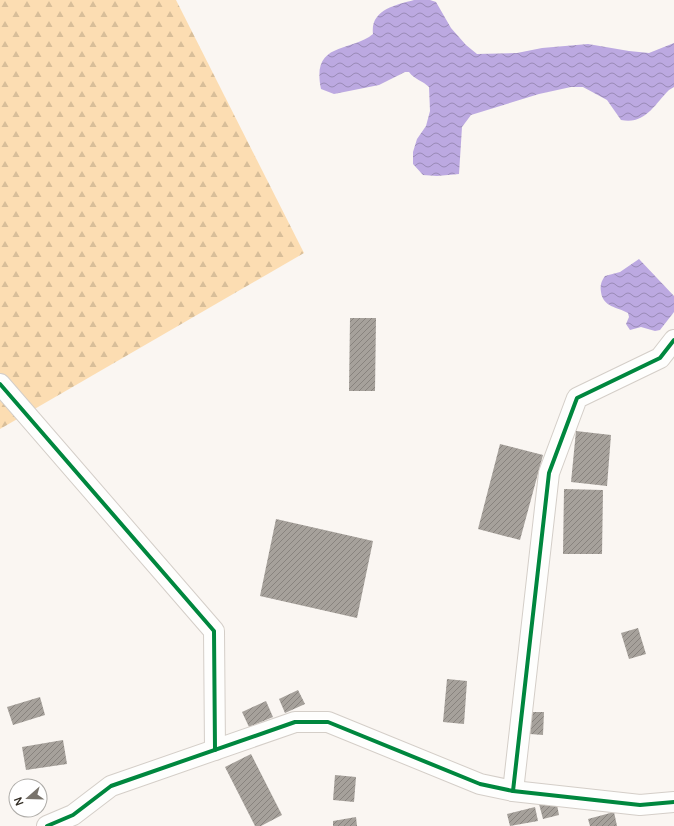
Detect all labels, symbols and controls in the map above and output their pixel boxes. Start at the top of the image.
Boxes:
north arrow [8,778,48,818]
text: N [10,795,27,808]

